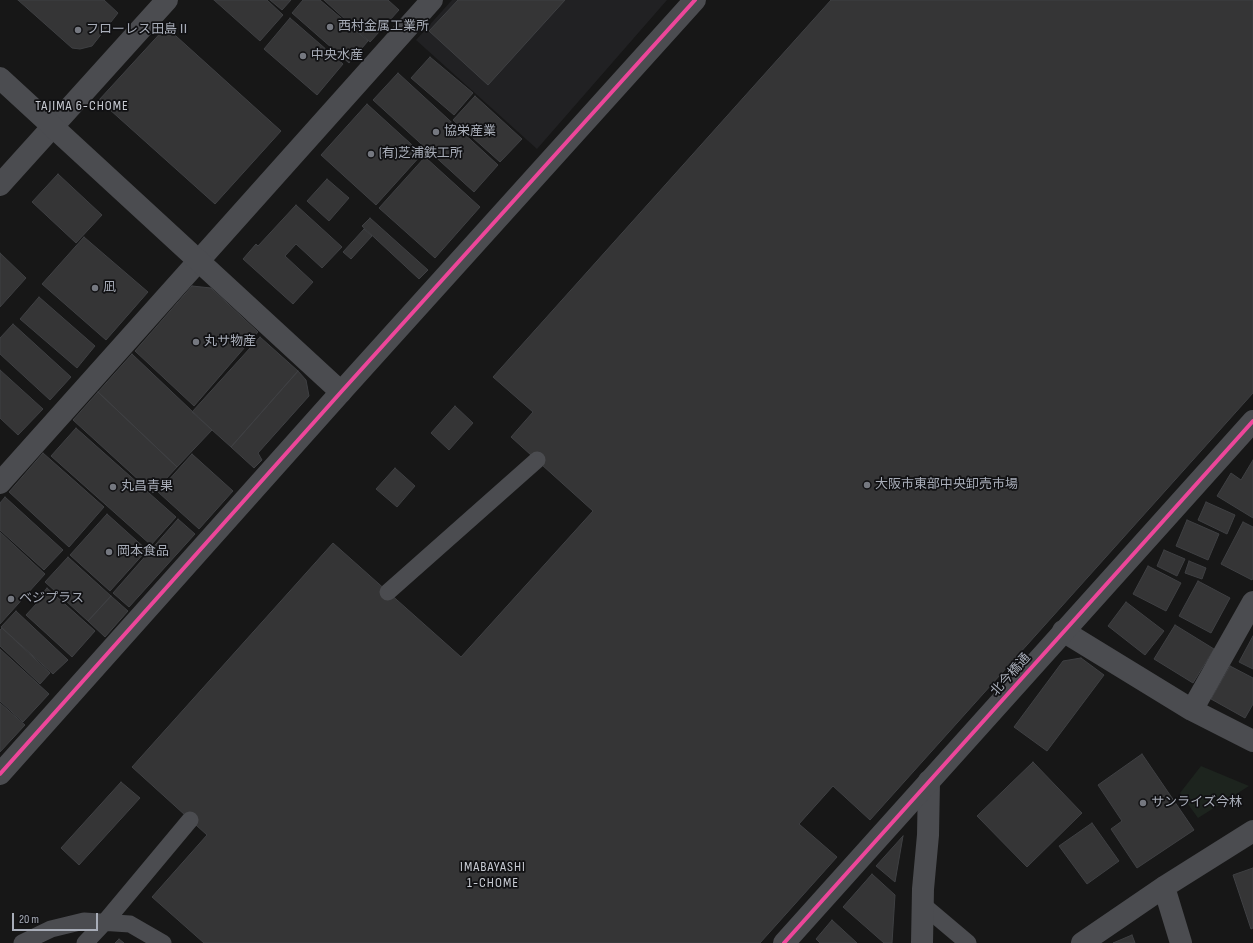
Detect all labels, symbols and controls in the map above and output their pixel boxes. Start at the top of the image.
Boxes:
place label: 西村金属工業所 [338,19,429,35]
place label: フローレス田島Ⅱ [86,22,190,38]
marker: 西村金属工業所 [325,22,335,32]
marker: フローレス田島Ⅱ [73,25,83,35]
place label: 中央水産 [311,48,363,64]
marker: 中央水産 [298,51,308,61]
district label: TAJIMA 6-CHOME [35,98,129,114]
place label: 協栄産業 [444,124,496,140]
marker: 協栄産業 [431,127,441,137]
place label: (有)芝浦鉄工所 [379,146,463,162]
marker: (有)芝浦鉄工所 [366,149,376,159]
place label: 凪 [103,280,116,296]
marker: 凪 [90,283,100,293]
place label: 丸サ物産 [204,334,256,350]
marker: 丸サ物産 [191,337,201,347]
place label: 大阪市東部中央卸売市場 [875,477,1018,493]
place label: 丸昌青果 [121,479,173,495]
marker: 大阪市東部中央卸売市場 [862,480,872,490]
marker: 丸昌青果 [108,482,118,492]
place label: 岡本食品 [117,544,169,560]
marker: 岡本食品 [104,547,114,557]
place label: ベジプラス [19,591,84,607]
marker: ベジプラス [6,594,16,604]
street label: 北今橋通 [988,650,1034,700]
place label: サンライズ今林 [1151,795,1242,811]
marker: サンライズ今林 [1138,798,1148,808]
district label: IMABAYASHI 1-CHOME [460,859,526,892]
scale bar [14,905,100,931]
text: 20 m [19,912,39,927]

